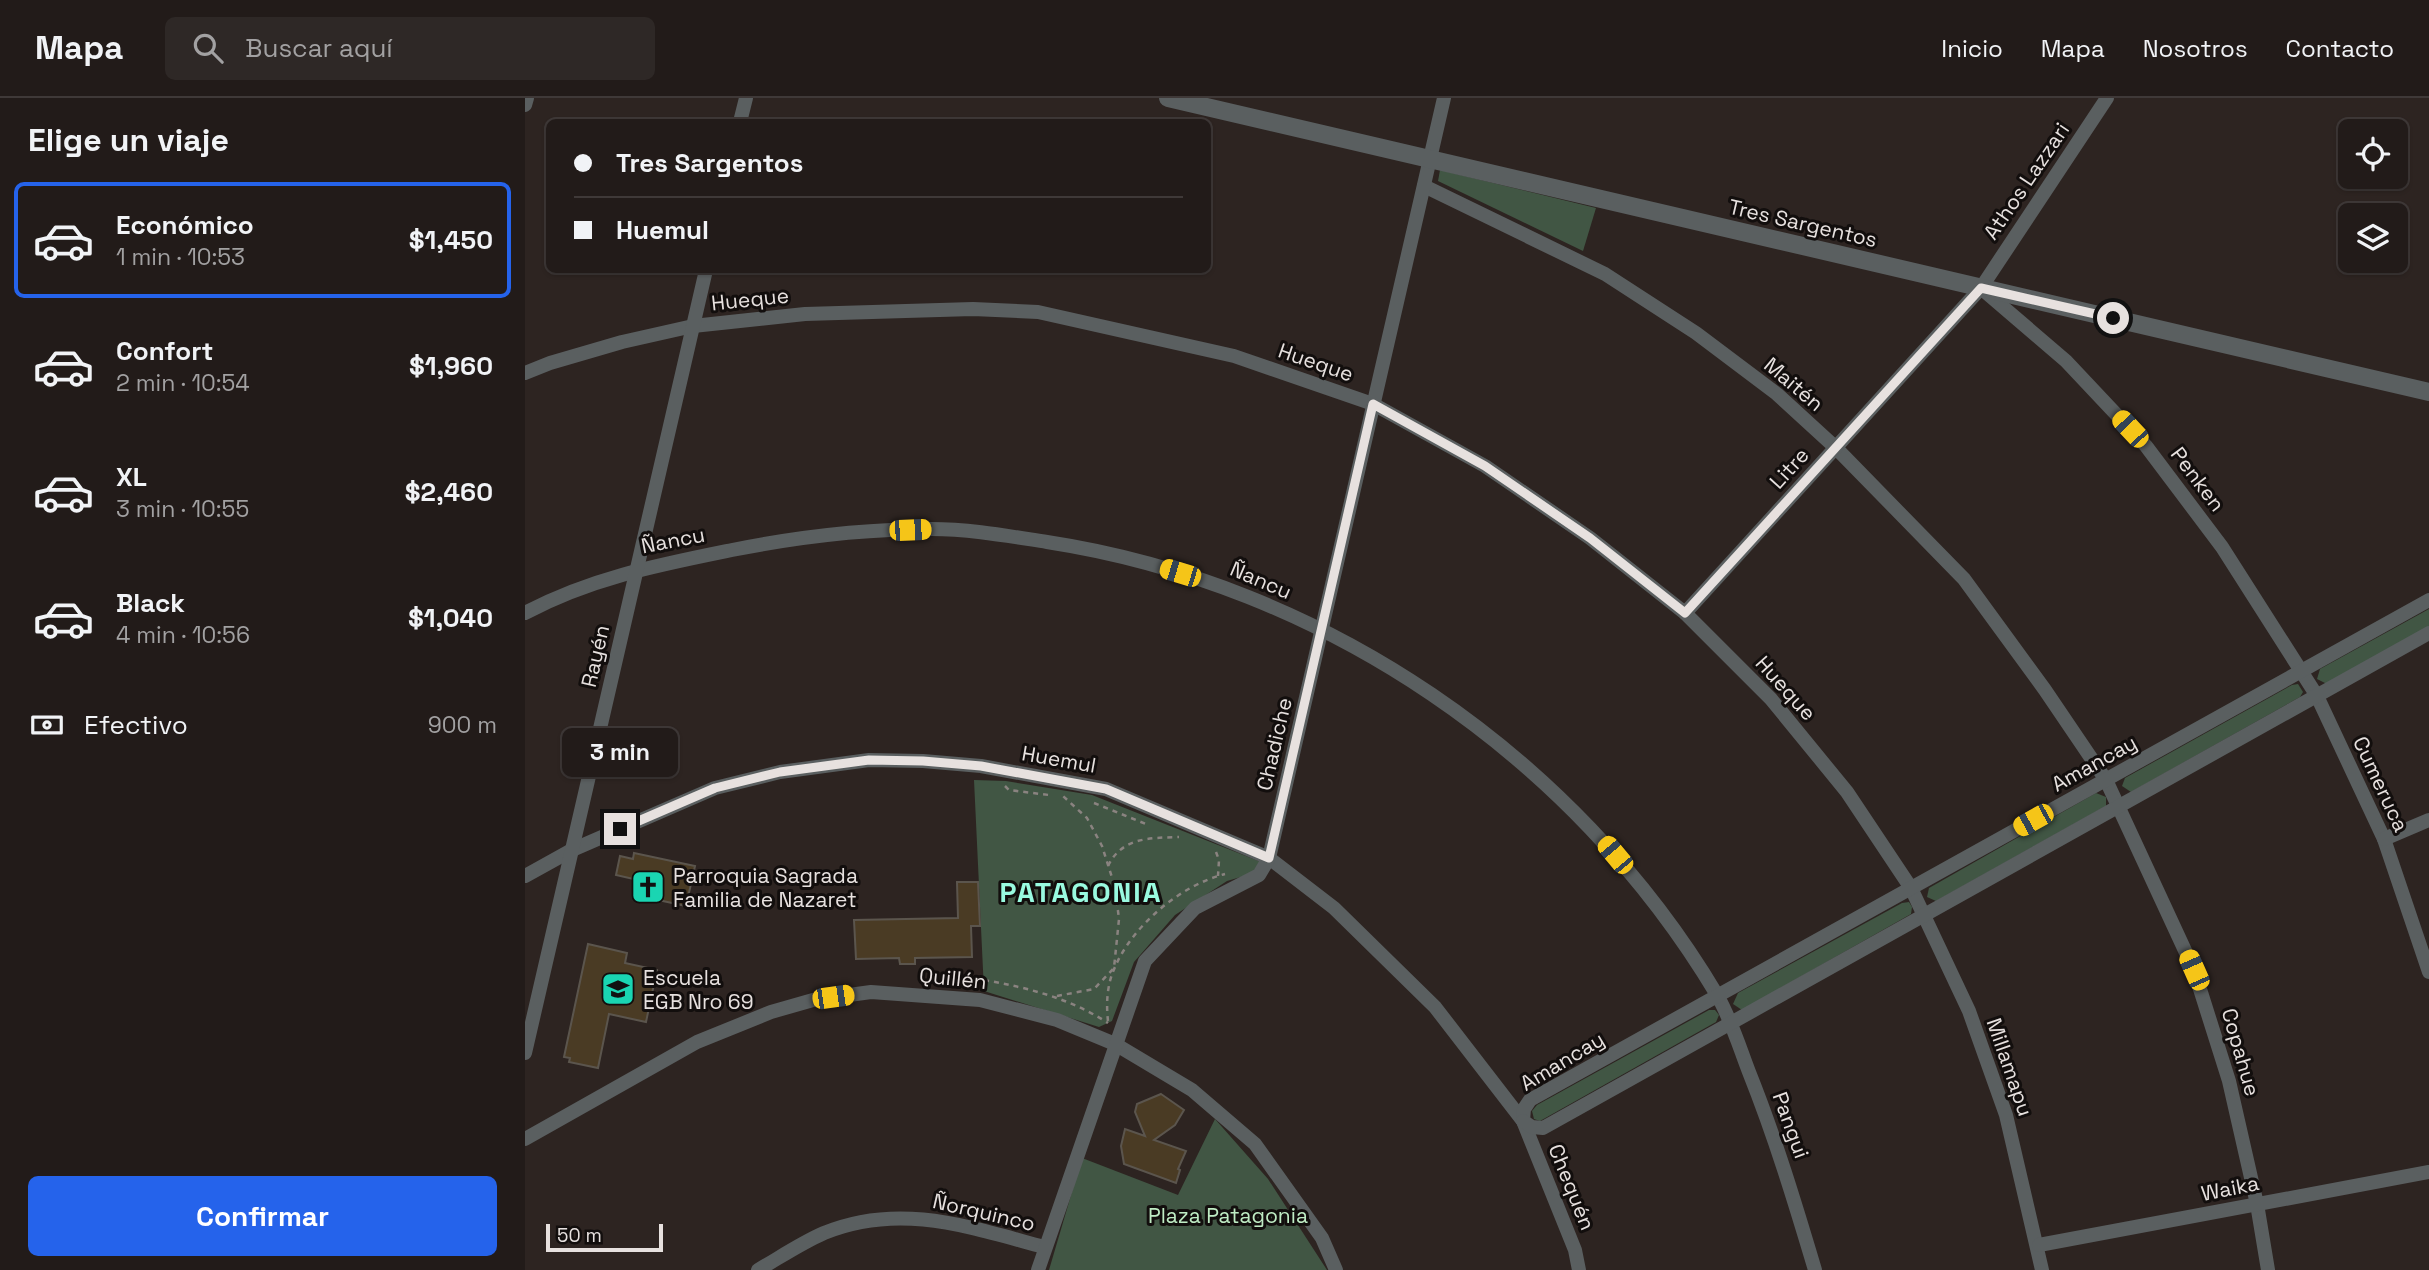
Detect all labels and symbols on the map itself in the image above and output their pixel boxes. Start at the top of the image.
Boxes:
street label: Athos Lazzari [1977,117,2075,245]
street label: Tres Sargentos [1726,193,1880,253]
street label: Hueque [710,282,790,316]
route start [2097,302,2129,334]
street label: Hueque [1275,337,1357,387]
street label: Maitén [1759,351,1829,417]
car [2108,406,2153,452]
street label: Penken [2165,441,2231,517]
street label: Litre [1763,442,1815,494]
car [889,519,932,541]
street label: Ñancu [639,521,707,559]
street label: Ñancu [1226,555,1296,605]
car [1157,557,1204,589]
street label: Rayén [575,622,615,690]
street label: Hueque [1750,650,1822,726]
street label: Chadiche [1250,695,1298,793]
callout: 3 min [562,728,678,776]
street label: Amancay [2047,729,2141,797]
street label: Cumeruca [2347,732,2415,836]
street label: Huemul [1020,739,1098,779]
car [2010,801,2057,839]
route end [604,813,636,845]
car [1594,832,1637,878]
place label: Parroquia Sagrada Familia de Nazaret [673,862,858,913]
church icon: Parroquia Sagrada Familia de Nazaret [629,868,667,906]
district label: PATAGONIA [1000,874,1163,910]
car [2176,947,2213,993]
street label: Quillén [918,961,988,995]
place label: Escuela EGB Nro 69 [643,964,754,1015]
school or university icon: Escuela EGB Nro 69 [599,970,637,1008]
car [811,984,856,1010]
street label: Copahue [2216,1005,2266,1099]
street label: Millamapu [1981,1014,2039,1120]
street label: Amancay [1515,1025,1609,1097]
street label: Pangui [1767,1088,1815,1162]
street label: Chequén [1543,1140,1601,1234]
street label: Waika [2199,1169,2261,1207]
street label: Ñorquinco [930,1187,1038,1237]
park label: Plaza Patagonia [1148,1202,1308,1229]
scale bar [546,1221,663,1253]

